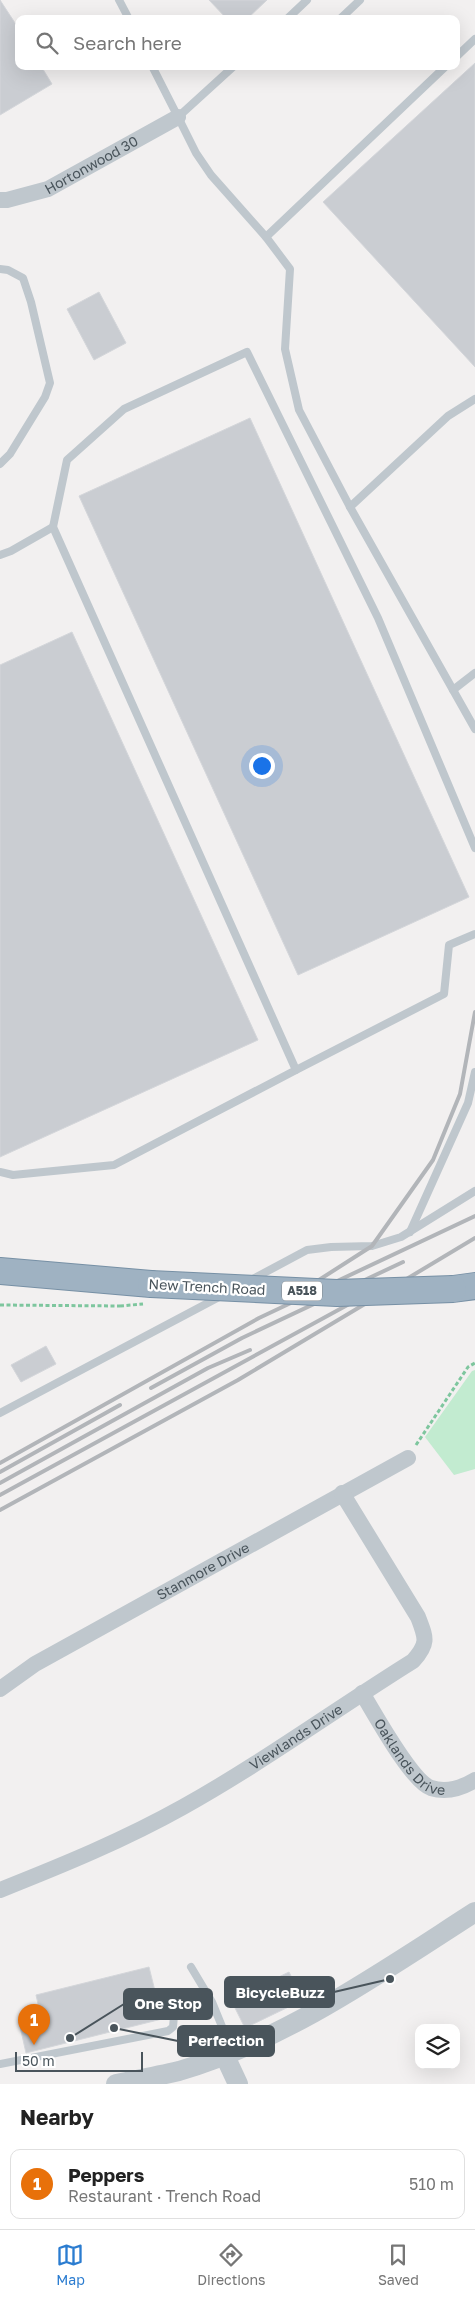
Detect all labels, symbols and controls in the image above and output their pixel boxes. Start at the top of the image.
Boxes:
search box [15,15,460,70]
icon: search [33,29,61,57]
text: Search here [73,31,182,54]
street label: Hortonwood 30 [41,132,141,197]
your location [249,753,275,779]
street label: New Trench Road [148,1275,266,1298]
road number: A518 [282,1282,322,1300]
street label: Stanmore Drive [153,1538,252,1603]
street label: Viewlands Drive [246,1700,345,1773]
street label: Oaklands Drive [371,1715,446,1798]
callout: BicycleBuzz [225,1977,334,2007]
text: BicycleBuzz [235,1983,325,2001]
callout: One Stop [124,1989,212,2019]
text: One Stop [134,1994,202,2012]
pin: 1 [18,2004,50,2045]
map controls [415,2024,460,2069]
button: layers [415,2024,460,2069]
callout: Perfection [178,2026,274,2056]
text: Perfection [188,2031,264,2049]
scale bar [15,2049,142,2072]
text: 50 m [22,2052,55,2069]
text: Nearby [20,2104,94,2130]
text: Peppers [68,2163,144,2186]
text: 1 [33,2174,41,2194]
text: 510 m [409,2174,454,2194]
text: Restaurant · Trench Road [68,2186,261,2206]
tab: Map [56,2241,85,2288]
tab: Directions [197,2241,266,2288]
tab: Saved [378,2241,419,2288]

